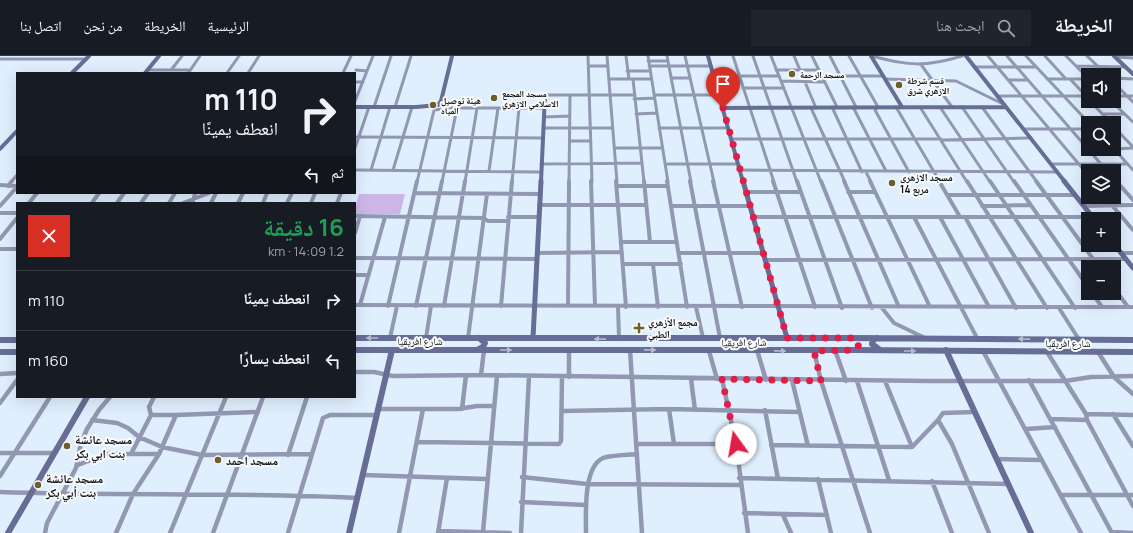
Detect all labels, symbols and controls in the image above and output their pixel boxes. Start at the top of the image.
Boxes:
search box [751,10,1031,46]
text: الخريطة [1055,12,1113,38]
text: ابحث هنا [936,15,985,36]
text: اتصل بنا [20,16,62,35]
text: من نحن [84,16,122,35]
text: الخريطة [144,16,186,35]
text: الرئيسية [208,16,249,35]
icon: search [995,17,1017,39]
pin [706,67,740,108]
place label: مسجد الرحمة [800,68,844,81]
map controls [1081,68,1121,300]
button: sound [1081,68,1121,108]
marker: مسجد الرحمة [787,69,797,79]
icon: arrive [712,73,734,95]
place label: قسم شرطة الازهري شرق [907,74,950,98]
text: 110 m [204,80,278,118]
marker: قسم شرطة الازهري شرق [894,80,904,90]
place label: مسجد المجمع الاسلامي الازهري [502,87,559,111]
icon: right [292,88,344,140]
marker: مسجد المجمع الاسلامي الازهري [489,93,499,103]
place label: هيئة توصيل المياه [441,94,481,117]
marker: هيئة توصيل المياه [428,100,438,110]
text: انعطف يمينًا [202,116,278,140]
button: search [1081,116,1121,156]
text: ثم [331,162,344,183]
icon: left [301,164,323,186]
button: layers [1081,164,1121,204]
place label: مسجد الازهري مربع 14 [900,170,953,197]
marker: مسجد الازهري مربع 14 [887,178,897,188]
text: 16 دقيقة [263,210,344,243]
button: + [1081,212,1121,252]
button: close [28,215,70,257]
text: 1.2 km · 14:09 [268,242,344,260]
button: − [1081,260,1121,300]
text: انعطف يمينًا [243,288,310,309]
text: 110 m [28,290,65,311]
icon: right [322,290,344,312]
place label: مجمع الأزهري الطبي [648,315,698,342]
marker: مجمع الأزهري الطبي [633,322,645,334]
street label: شارع افريقيا [397,334,443,348]
one-way arrow [365,335,378,341]
street label: شارع افريقيا [721,335,767,349]
one-way arrow [593,336,606,342]
one-way arrow [1017,336,1030,342]
street label: شارع افريقيا [1045,336,1091,350]
one-way arrow [500,347,513,353]
one-way arrow [644,347,657,353]
one-way arrow [774,347,786,354]
text: انعطف يسارًا [239,348,310,369]
one-way arrow [904,348,917,354]
text: 160 m [28,350,68,371]
icon: left [322,350,344,372]
position arrow [715,423,757,465]
place label: مسجد عائشة بنت ابي بكر [74,431,132,463]
marker: مسجد عائشة بنت ابي بكر [62,441,72,451]
place label: مسجد احمد [226,452,278,469]
marker: مسجد احمد [213,455,223,465]
place label: مسجد عائشة بنت أبي بكر [45,470,103,502]
marker: مسجد عائشة بنت أبي بكر [33,480,43,490]

